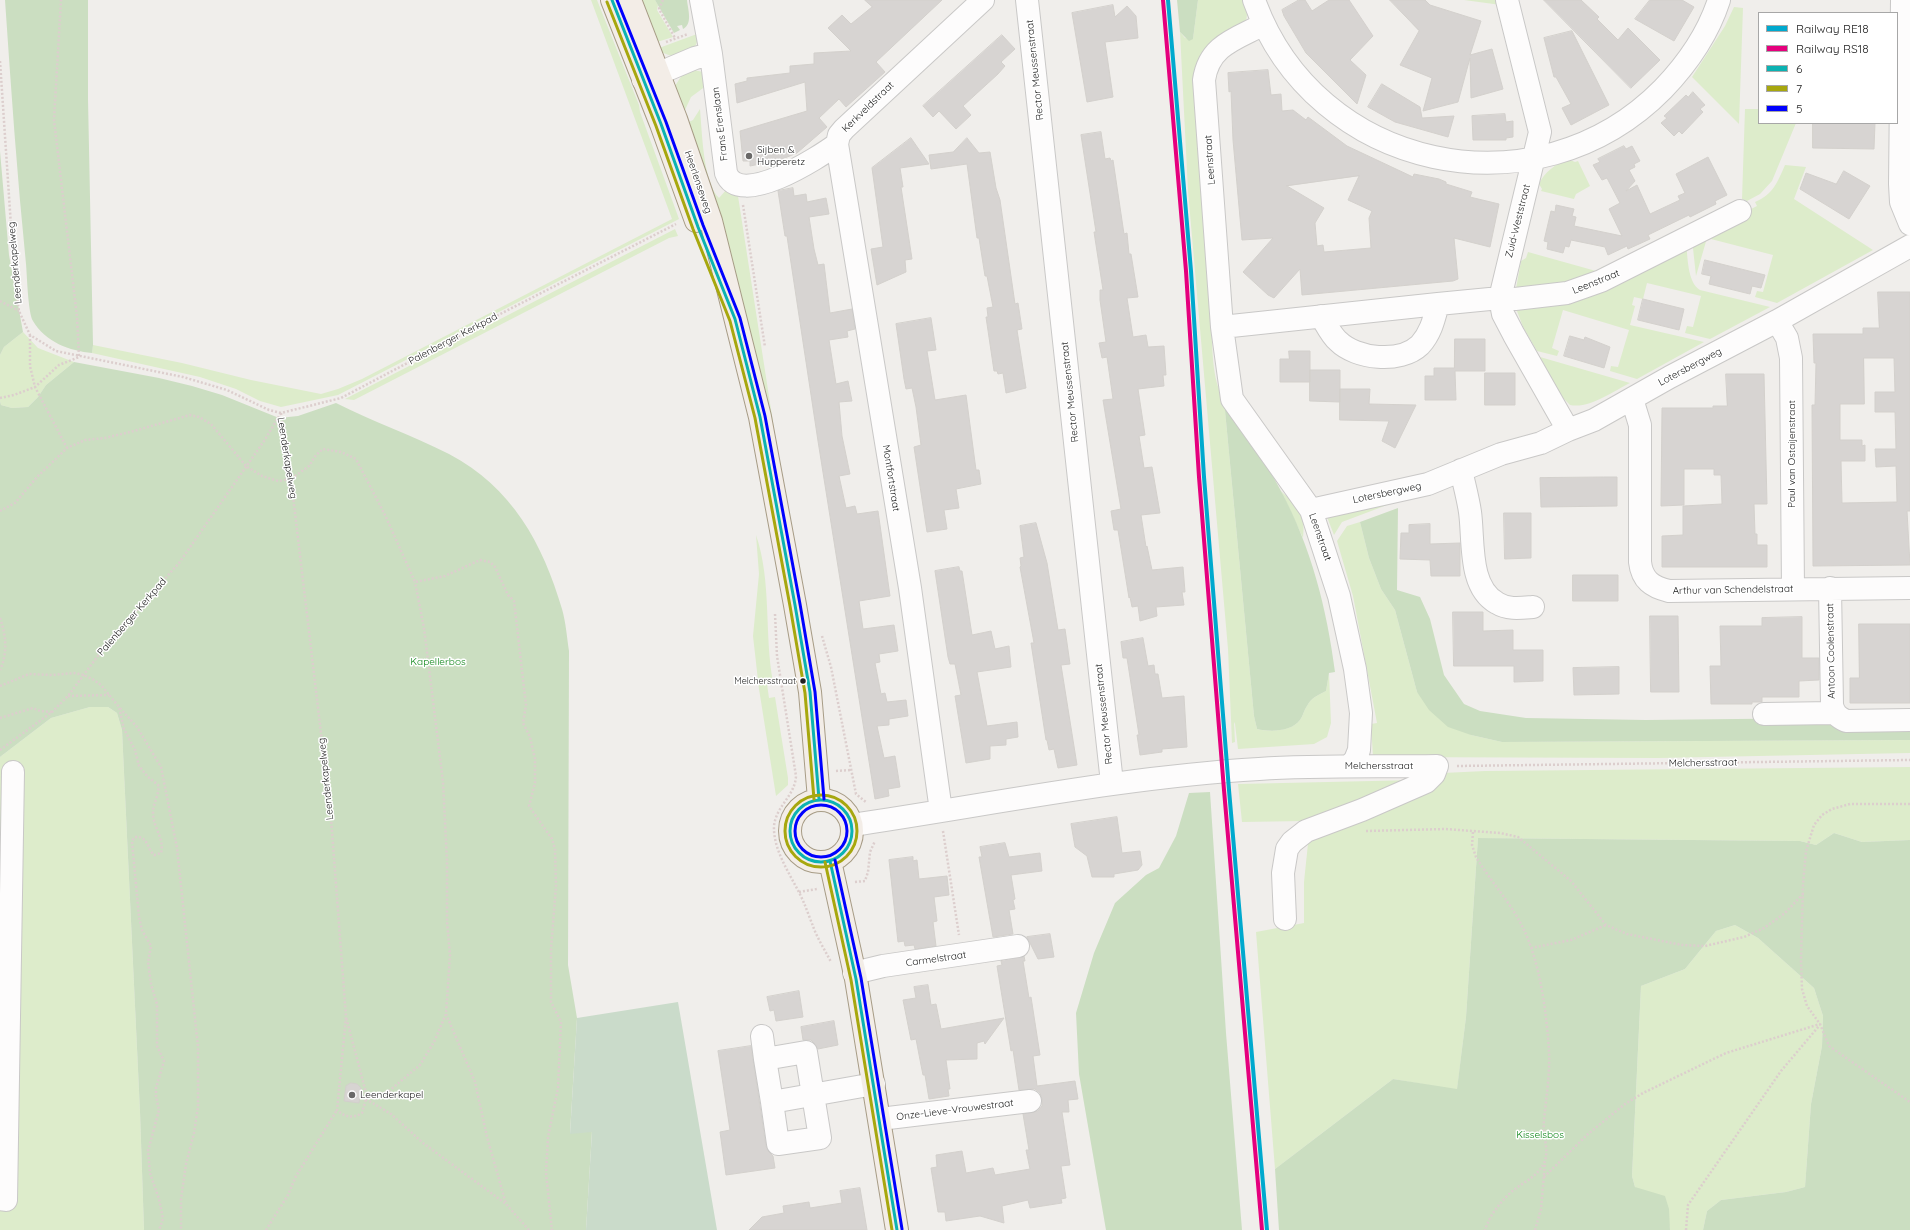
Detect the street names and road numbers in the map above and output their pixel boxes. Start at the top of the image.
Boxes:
street label: Rector Meussenstraat [1024,19,1046,121]
street label: Kerkveldstraat [839,79,897,135]
street label: Frans Erenslaan [710,86,730,162]
street label: Leenstraat [1202,135,1218,185]
street label: Heerlenseweg [682,149,714,215]
street label: Zuid-Weststraat [1503,183,1533,259]
street label: Leenderkapelweg [5,221,25,305]
street label: Leenstraat [1571,267,1621,297]
street label: Palenberger Kerkpad [407,310,499,368]
street label: Rector Meussenstraat [1059,341,1081,443]
street label: Lotersbergweg [1656,345,1724,389]
street label: Paul van Ostaijenstraat [1786,400,1798,508]
street label: Leenderkapelweg [275,416,299,500]
street label: Montfortstraat [880,444,902,512]
street label: Lotersbergweg [1352,480,1422,506]
street label: Leenstraat [1306,511,1334,563]
street label: Palenberger Kerkpad [95,576,169,658]
street label: Arthur van Schendelstraat [1672,583,1794,597]
street label: Antoon Coolenstraat [1824,603,1838,699]
street label: Rector Meussenstraat [1093,663,1115,765]
street label: Leenderkapelweg [316,737,336,821]
street label: Melchersstraat [1669,756,1737,770]
street label: Melchersstraat [1345,760,1413,772]
street label: Carmelstraat [905,949,967,969]
street label: Onze-Lieve-Vrouwestraat [896,1097,1014,1123]

